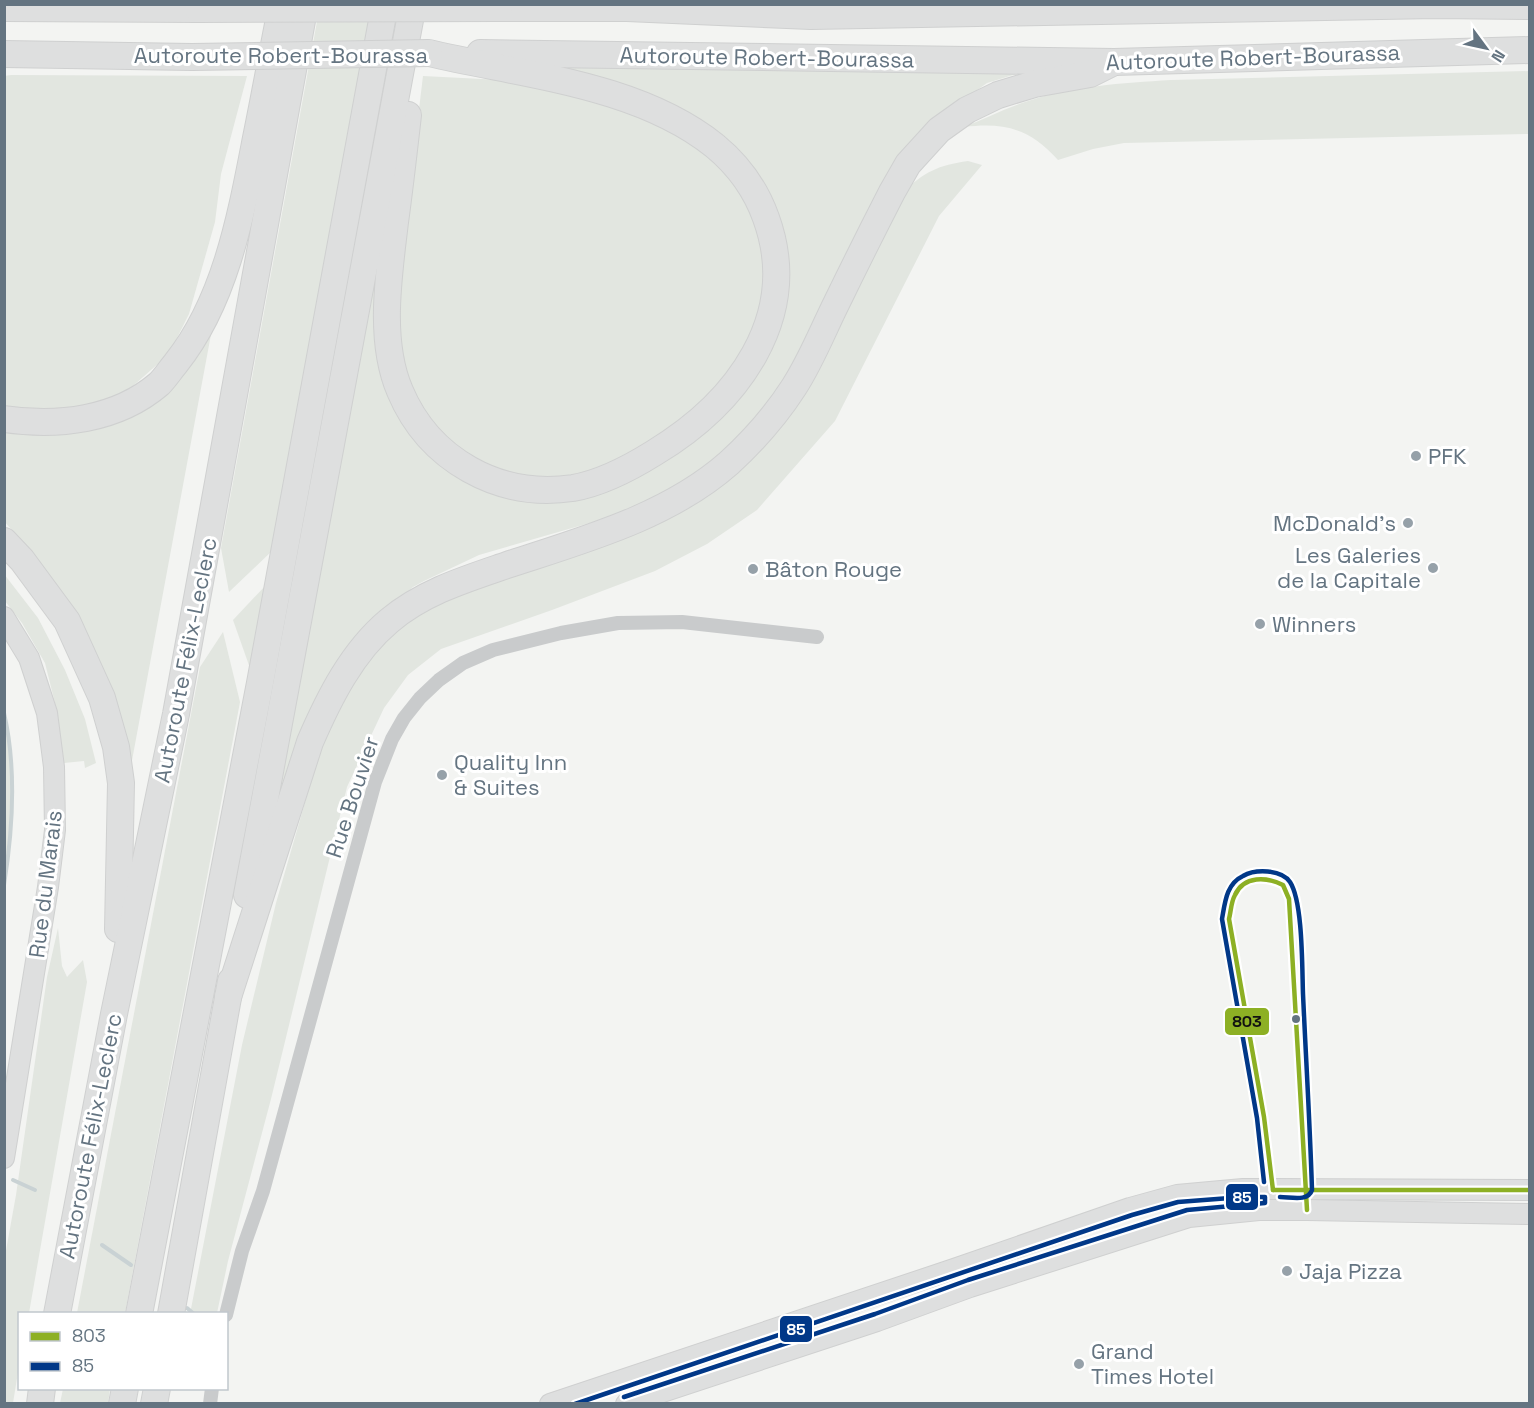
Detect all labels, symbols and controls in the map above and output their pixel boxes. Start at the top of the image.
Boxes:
north arrow [1456,18,1516,78]
street label: Autoroute Robert-Bourassa [1105,38,1401,76]
street label: Autoroute Robert-Bourassa [619,40,915,74]
street label: Autoroute Robert-Bourassa [134,41,429,69]
text: N [1486,46,1510,66]
place label: PFK [1428,442,1467,470]
marker: PFK [1409,449,1423,463]
place label: McDonald's [1273,509,1396,537]
marker: McDonald's [1401,516,1415,530]
street label: Autoroute Félix-Leclerc [147,535,223,785]
place label: Les Galeries de la Capitale [1277,541,1421,594]
place label: Bâton Rouge [765,555,902,583]
marker: Les Galeries de la Capitale [1426,561,1440,575]
marker: Bâton Rouge [746,562,760,576]
place label: Winners [1272,610,1356,638]
marker: Winners [1253,617,1267,631]
street label: Rue Bouvier [319,733,385,861]
place label: Quality Inn & Suites [454,748,567,801]
marker: Quality Inn & Suites [435,768,449,782]
street label: Rue du Marais [22,809,68,959]
line badge: 803 [1224,1007,1270,1036]
street label: Autoroute Félix-Leclerc [52,1011,128,1261]
text: 803 [1232,1011,1262,1032]
unlabelled marker [1290,1013,1302,1025]
line badge: 85 [1225,1183,1259,1211]
text: 85 [1232,1187,1252,1208]
place label: Jaja Pizza [1299,1257,1402,1285]
marker: Jaja Pizza [1280,1264,1294,1278]
legend [18,1312,228,1390]
line badge: 85 [779,1315,813,1343]
text: 85 [786,1319,806,1340]
text: 803 [72,1324,106,1347]
place label: Grand Times Hotel [1091,1337,1214,1390]
text: 85 [72,1354,94,1377]
marker: Grand Times Hotel [1072,1357,1086,1371]

